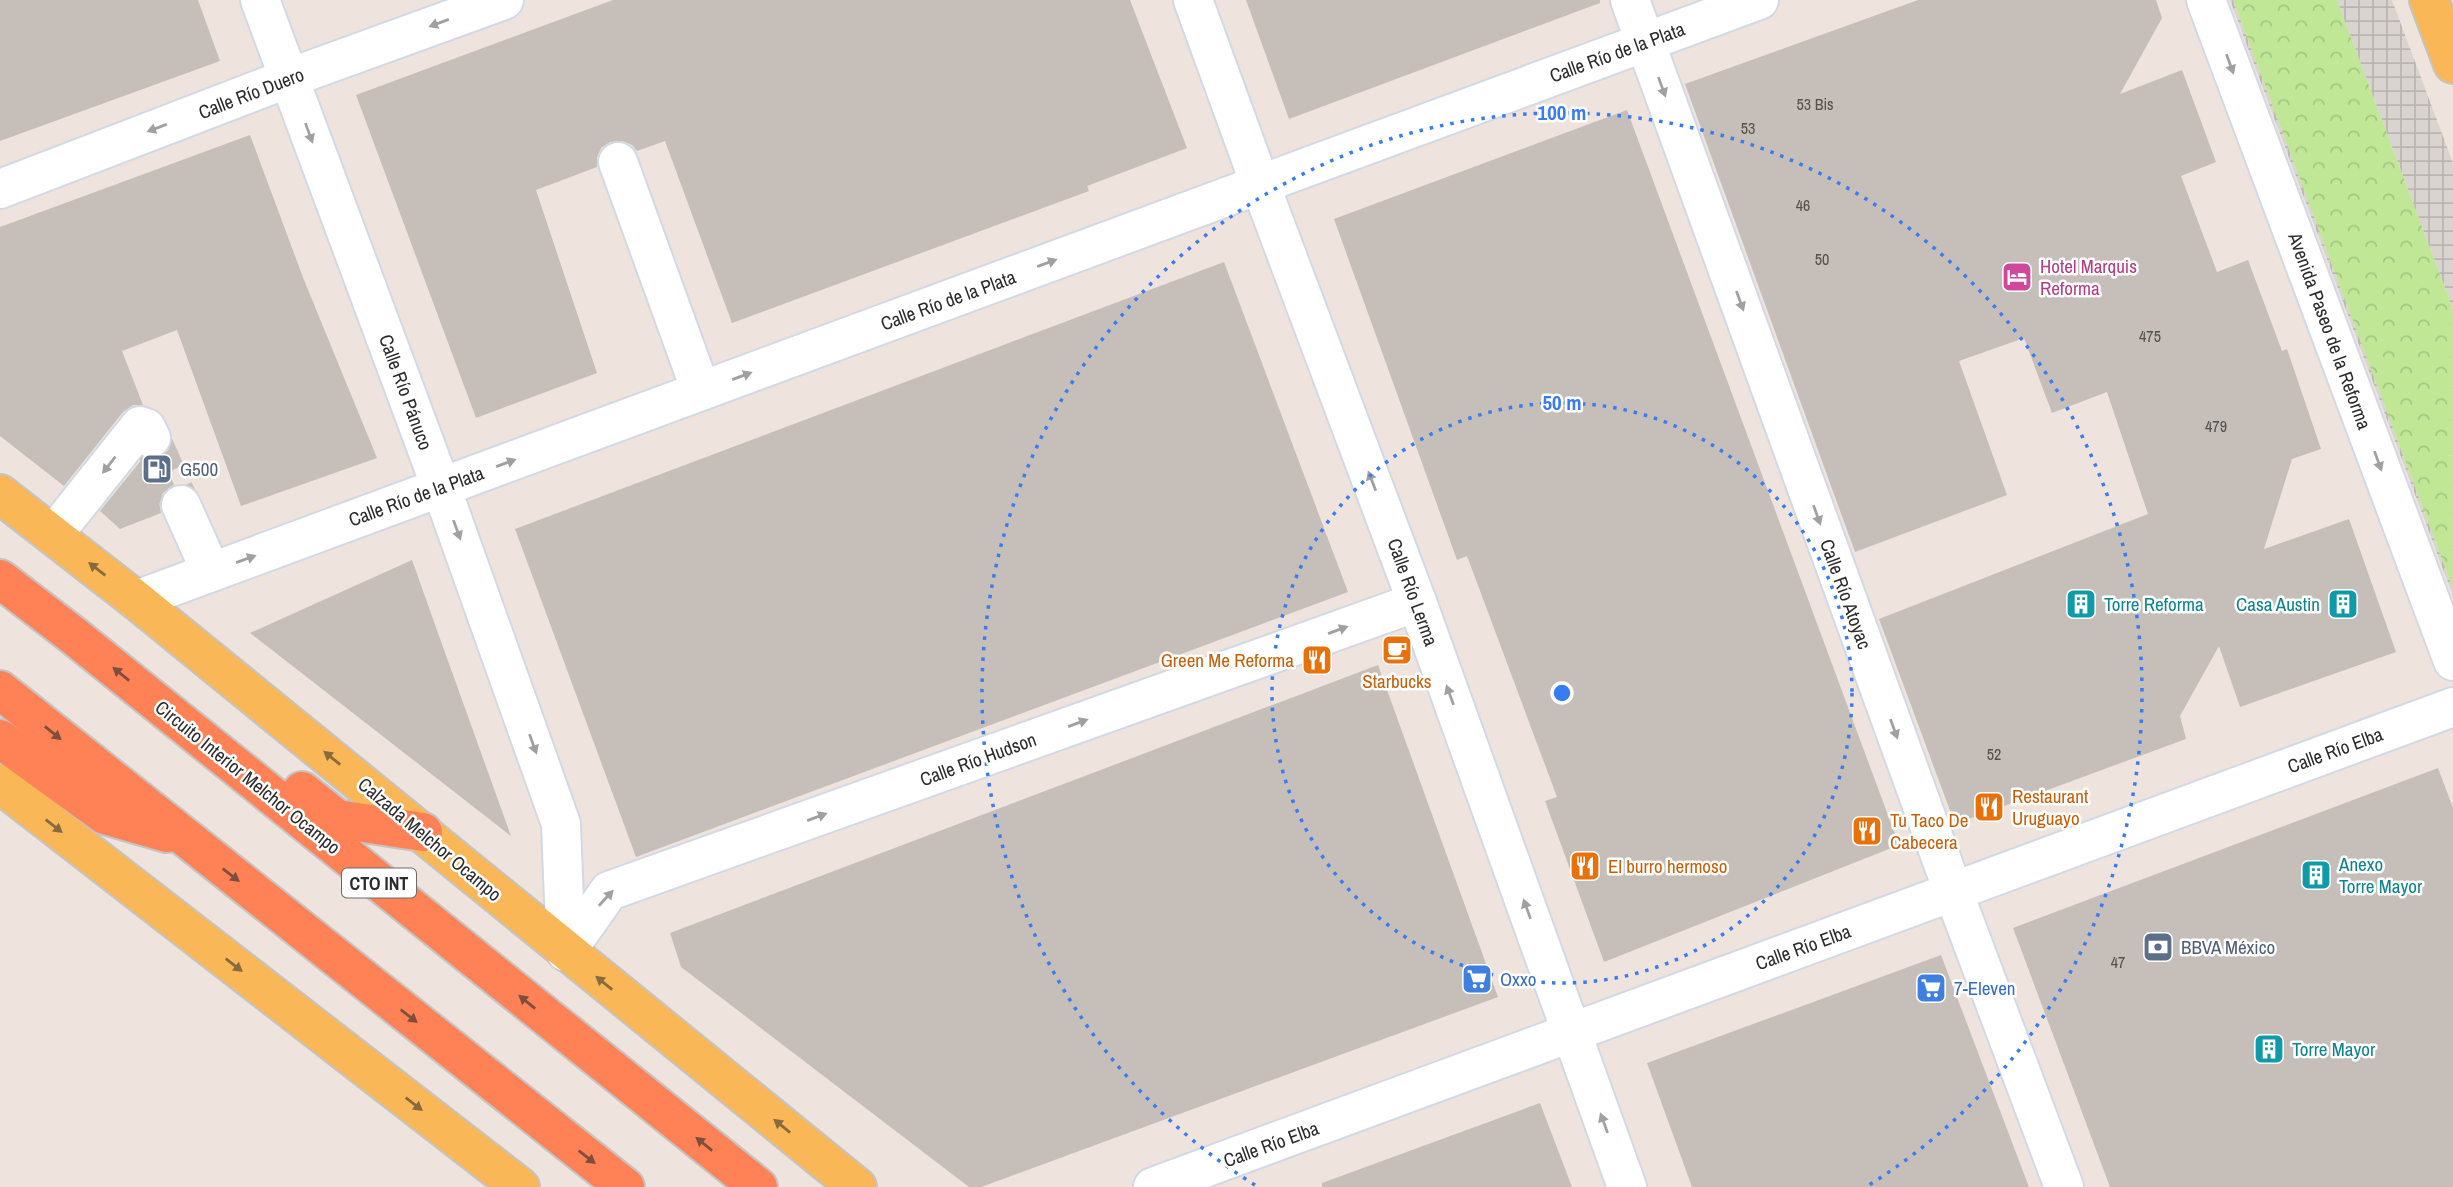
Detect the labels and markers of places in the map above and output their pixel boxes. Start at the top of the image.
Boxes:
place label: Hotel Marquis Reforma [2040,253,2137,301]
hotel icon: Hotel Marquis Reforma [2000,260,2034,294]
fuel station icon: G500 [140,452,174,486]
place label: G500 [180,456,218,482]
building icon: Torre Reforma [2064,587,2098,621]
building icon: Casa Austin [2326,587,2360,621]
place label: Torre Reforma [2104,591,2204,617]
place label: Casa Austin [2236,591,2320,617]
cafe icon: Starbucks [1380,633,1414,667]
restaurant icon: Green Me Reforma [1300,643,1334,677]
place label: Green Me Reforma [1161,647,1294,673]
place label: Starbucks [1362,668,1432,694]
centre of rings [1550,681,1574,705]
place label: Restaurant Uruguayo [2012,783,2089,831]
restaurant icon: Restaurant Uruguayo [1972,790,2006,824]
place label: Tu Taco De Cabecera [1890,807,1968,855]
restaurant icon: Tu Taco De Cabecera [1850,814,1884,848]
restaurant icon: El burro hermoso [1568,849,1602,883]
place label: Anexo Torre Mayor [2338,851,2423,899]
place label: El burro hermoso [1608,853,1728,879]
building icon: Anexo Torre Mayor [2299,858,2333,892]
bank icon: BBVA México [2141,930,2175,964]
place label: BBVA México [2181,934,2275,960]
supermarket icon: Oxxo [1460,962,1494,996]
place label: Oxxo [1500,966,1536,992]
supermarket icon: 7-Eleven [1914,971,1948,1005]
place label: 7-Eleven [1954,975,2015,1001]
building icon: Torre Mayor [2252,1032,2286,1066]
place label: Torre Mayor [2292,1036,2376,1062]

